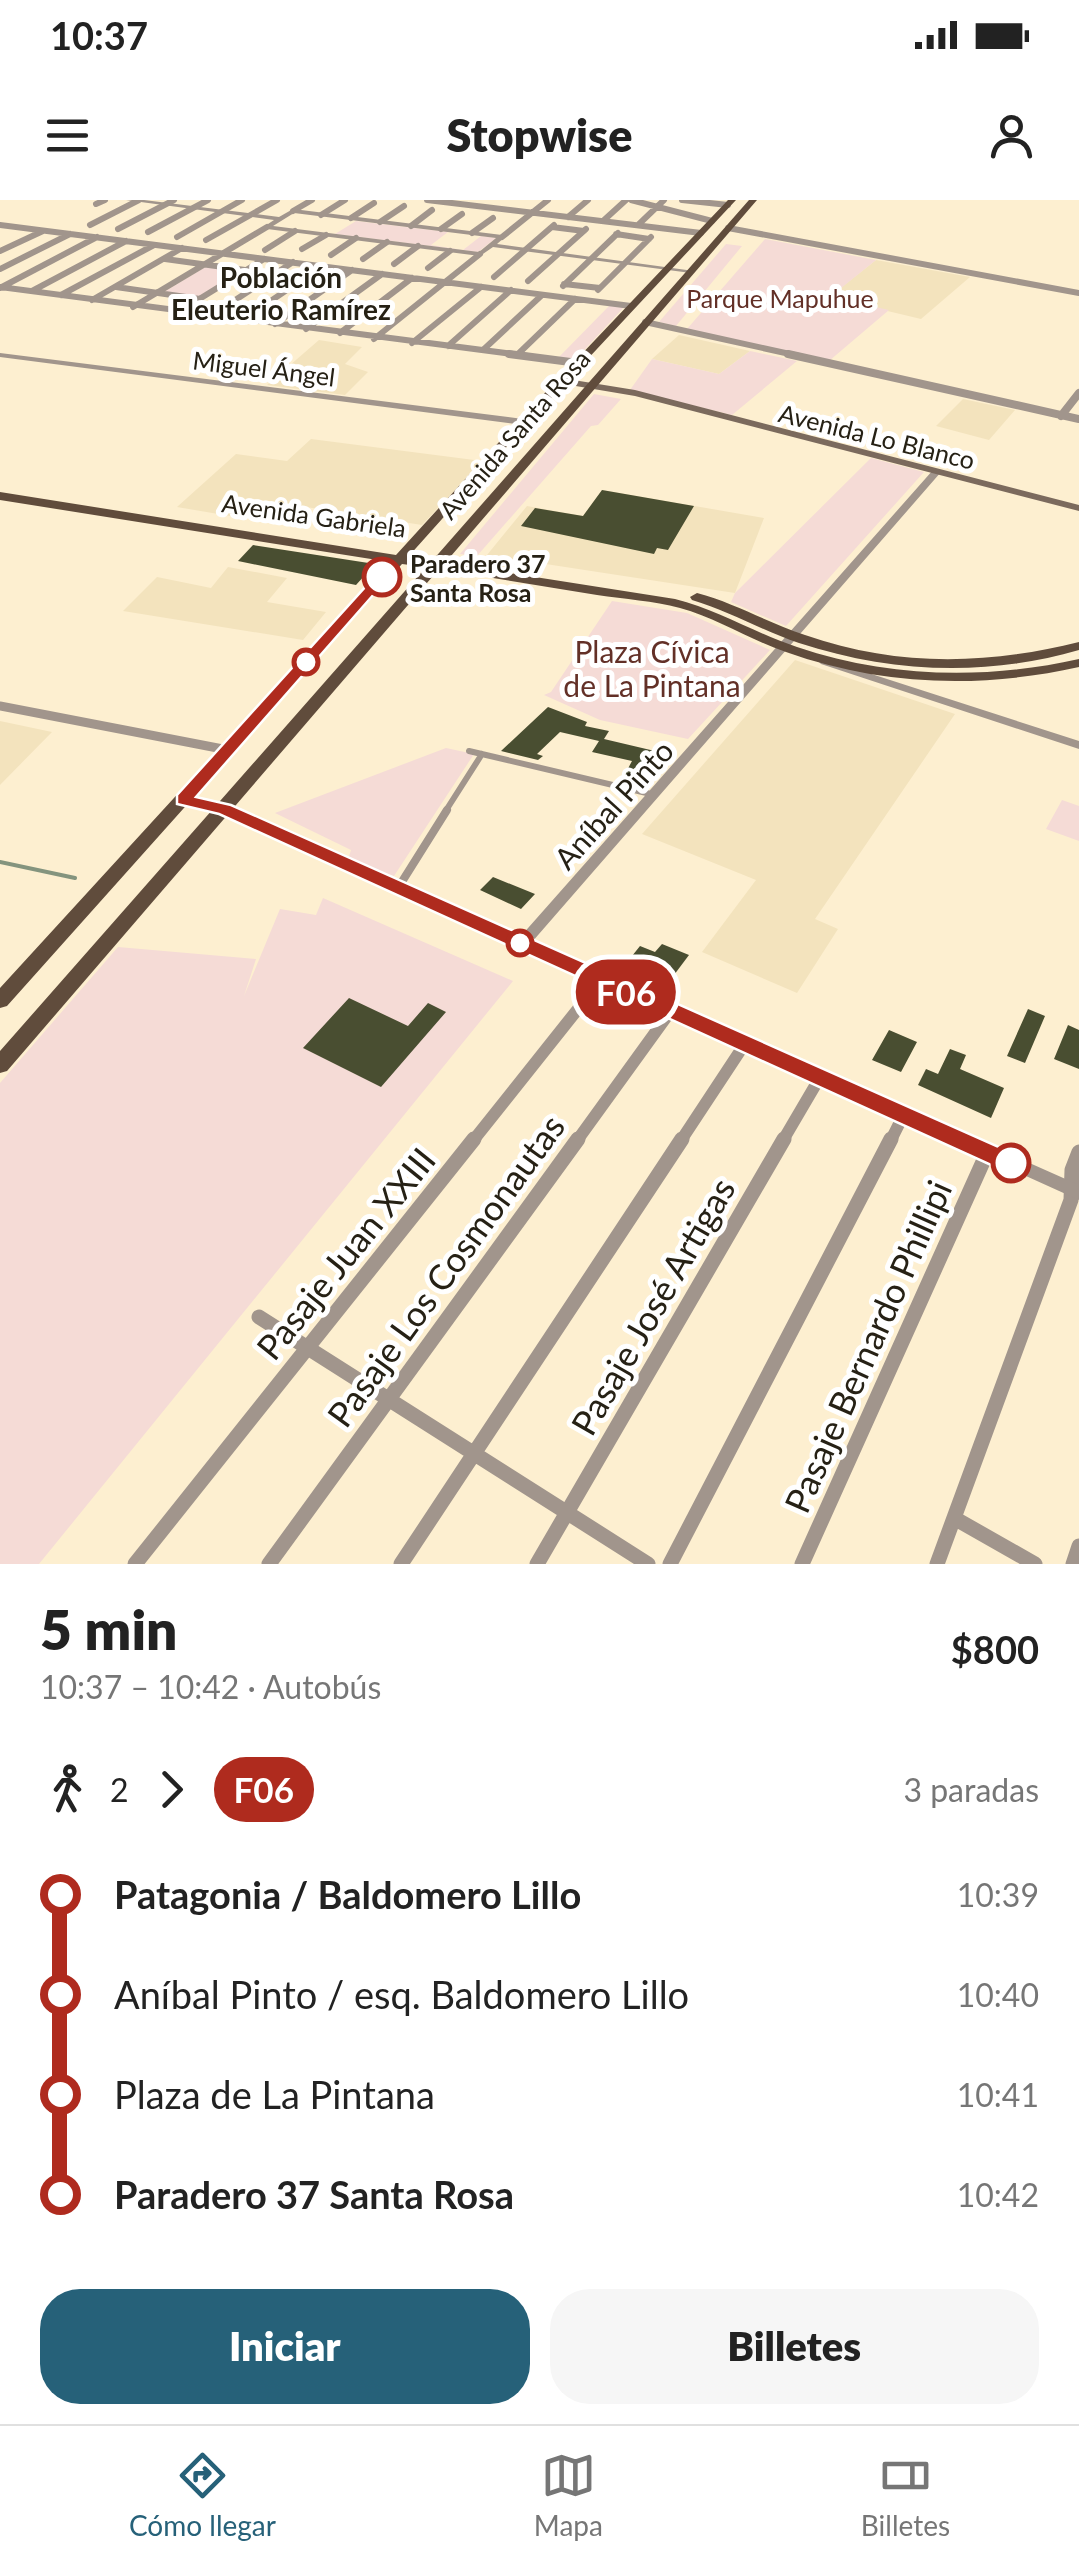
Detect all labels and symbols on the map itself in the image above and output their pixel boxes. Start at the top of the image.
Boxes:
district label: Población Eleuterio Ramírez [171,260,391,326]
park label: Parque Mapuhue [686,283,874,313]
street label: Avenida Santa Rosa [432,343,596,525]
street label: Miguel Ángel [191,344,337,392]
street label: Avenida Lo Blanco [776,397,978,475]
street label: Avenida Gabriela [220,487,408,543]
place label: Paradero 37 Santa Rosa [410,548,546,607]
marker: Paradero 37 Santa Rosa [363,558,401,596]
park label: Plaza Cívica de La Pintana [563,633,741,703]
unlabelled marker [293,649,319,675]
street label: Aníbal Pinto [546,732,680,876]
unlabelled marker [507,930,533,956]
line badge: F06 [568,960,684,1024]
street label: Pasaje Los Cosmonautas [318,1106,572,1434]
street label: Pasaje Juan XXIII [247,1139,443,1367]
unlabelled marker [992,1144,1030,1182]
street label: Pasaje José Artigas [561,1170,743,1442]
street label: Pasaje Bernardo Phillipi [775,1173,959,1519]

